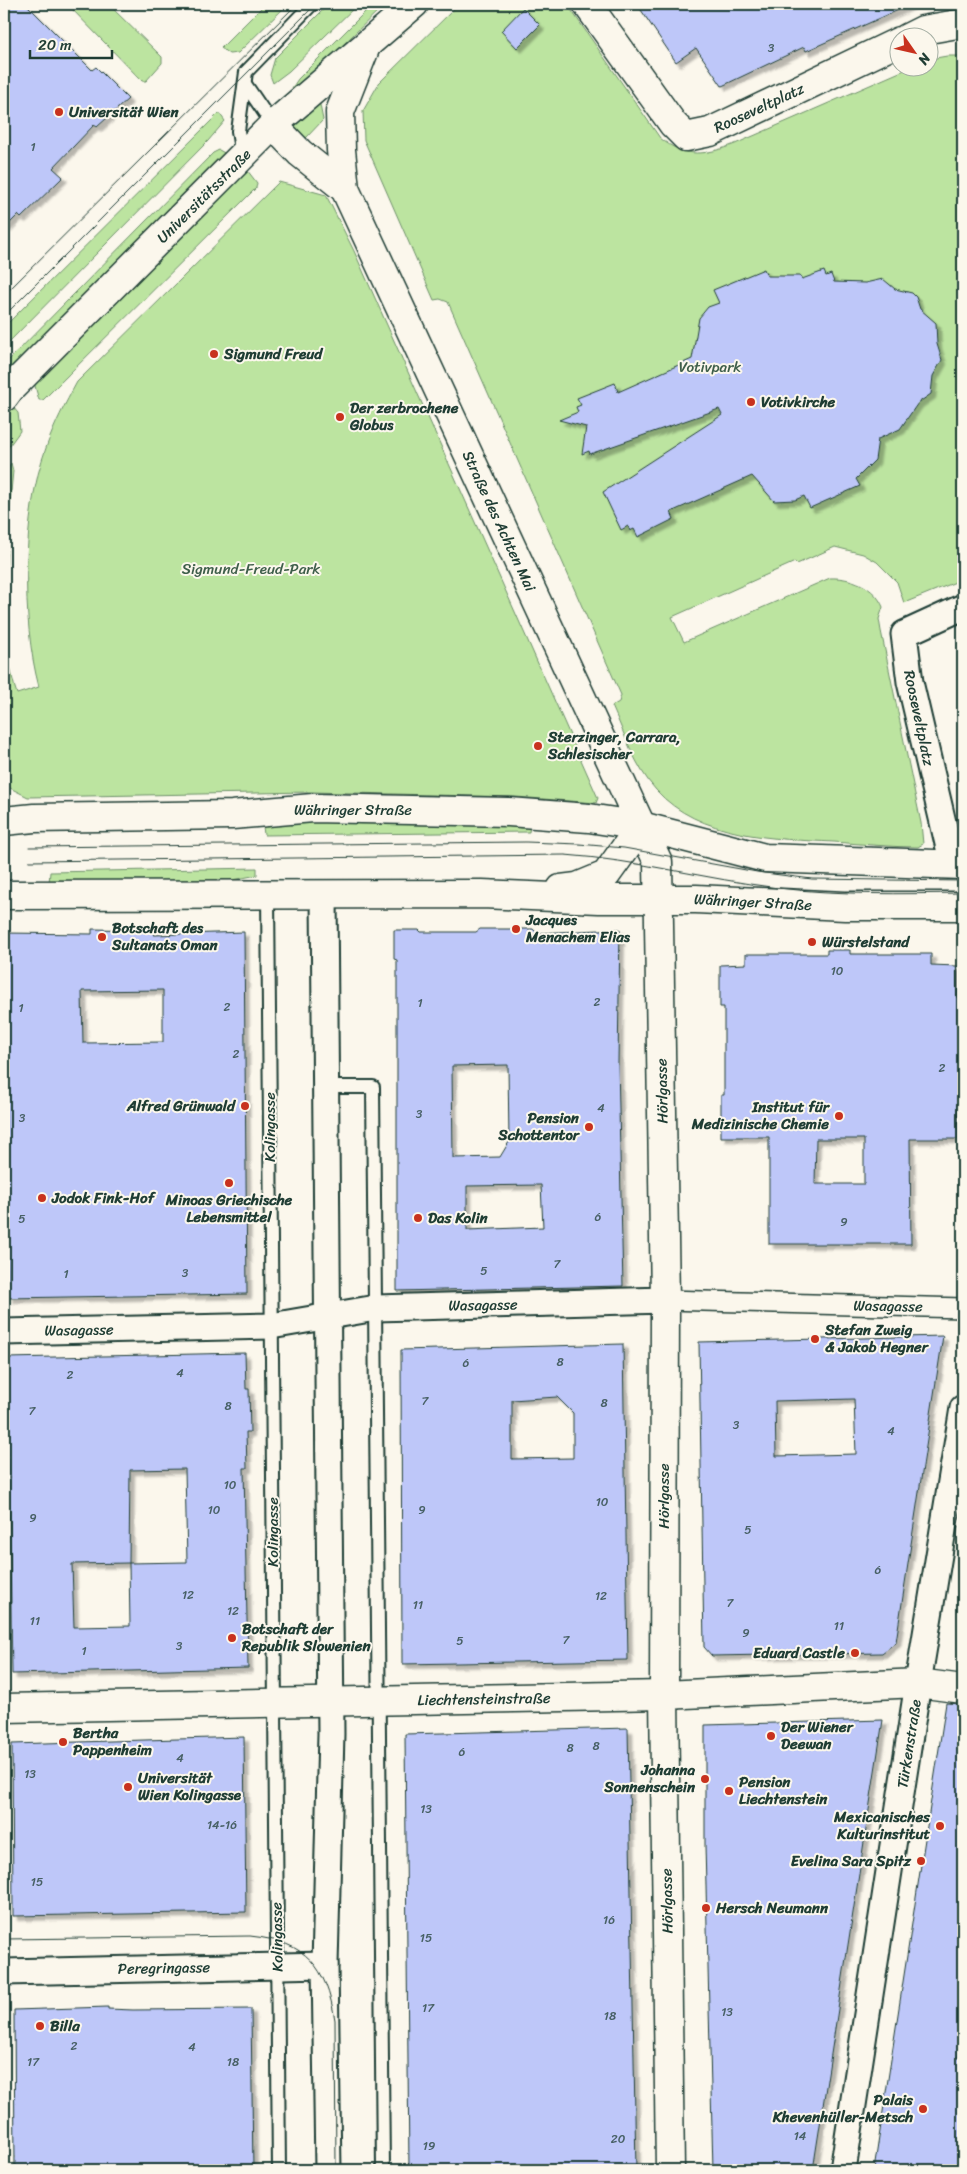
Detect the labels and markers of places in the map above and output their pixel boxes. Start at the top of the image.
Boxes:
place label: Universität Wien [69,99,179,125]
marker: Universität Wien [53,106,65,118]
place label: Sigmund Freud [223,341,324,367]
marker: Sigmund Freud [208,348,220,360]
place label: Votivkirche [761,389,836,415]
place label: Der zerbrochene Globus [349,395,459,438]
marker: Votivkirche [745,396,757,408]
marker: Der zerbrochene Globus [334,411,346,423]
place label: Sterzinger, Carrara, Schlesischer [547,724,681,767]
marker: Sterzinger, Carrara, Schlesischer [532,740,544,752]
place label: Jacques Menachem Elias [525,907,631,950]
place label: Botschaft des Sultanats Oman [111,915,219,958]
marker: Jacques Menachem Elias [510,923,522,935]
place label: Würstelstand [822,929,910,955]
marker: Botschaft des Sultanats Oman [96,931,108,943]
marker: Würstelstand [806,936,818,948]
place label: Alfred Grünwald [126,1093,237,1119]
place label: Institut für Medizinische Chemie [691,1094,831,1137]
marker: Alfred Grünwald [239,1100,251,1112]
place label: Pension Schottentor [497,1105,581,1148]
marker: Institut für Medizinische Chemie [833,1110,845,1122]
marker: Pension Schottentor [583,1121,595,1133]
marker: Minoas Griechische Lebensmittel [223,1177,235,1189]
place label: Jodok Fink-Hof [51,1185,157,1211]
place label: Minoas Griechische Lebensmittel [165,1187,293,1230]
marker: Jodok Fink-Hof [36,1192,48,1204]
place label: Das Kolin [428,1205,489,1231]
marker: Das Kolin [412,1212,424,1224]
place label: Stefan Zweig & Jakob Hegner [824,1317,930,1360]
marker: Stefan Zweig & Jakob Hegner [809,1333,821,1345]
place label: Botschaft der Republik Slowenien [241,1616,371,1659]
marker: Botschaft der Republik Slowenien [226,1632,238,1644]
place label: Eduard Castle [753,1640,845,1666]
marker: Eduard Castle [849,1647,861,1659]
place label: Der Wiener Deewan [781,1714,855,1757]
place label: Bertha Pappenheim [73,1720,153,1763]
marker: Der Wiener Deewan [765,1730,777,1742]
marker: Bertha Pappenheim [57,1736,69,1748]
place label: Johanna Sonnenschein [603,1757,696,1800]
place label: Universität Wien Kolingasse [138,1765,242,1808]
place label: Pension Liechtenstein [739,1769,828,1812]
marker: Johanna Sonnenschein [699,1773,711,1785]
marker: Universität Wien Kolingasse [122,1781,134,1793]
marker: Pension Liechtenstein [723,1785,735,1797]
place label: Mexicanisches Kulturinstitut [833,1804,931,1847]
marker: Mexicanisches Kulturinstitut [934,1820,946,1832]
place label: Evelina Sara Spitz [791,1848,912,1874]
marker: Evelina Sara Spitz [915,1855,927,1867]
place label: Hersch Neumann [715,1895,829,1921]
marker: Hersch Neumann [700,1902,712,1914]
place label: Billa [50,2013,80,2039]
marker: Billa [34,2020,46,2032]
place label: Palais Khevenhüller-Metsch [772,2087,914,2130]
marker: Palais Khevenhüller-Metsch [917,2103,929,2115]

